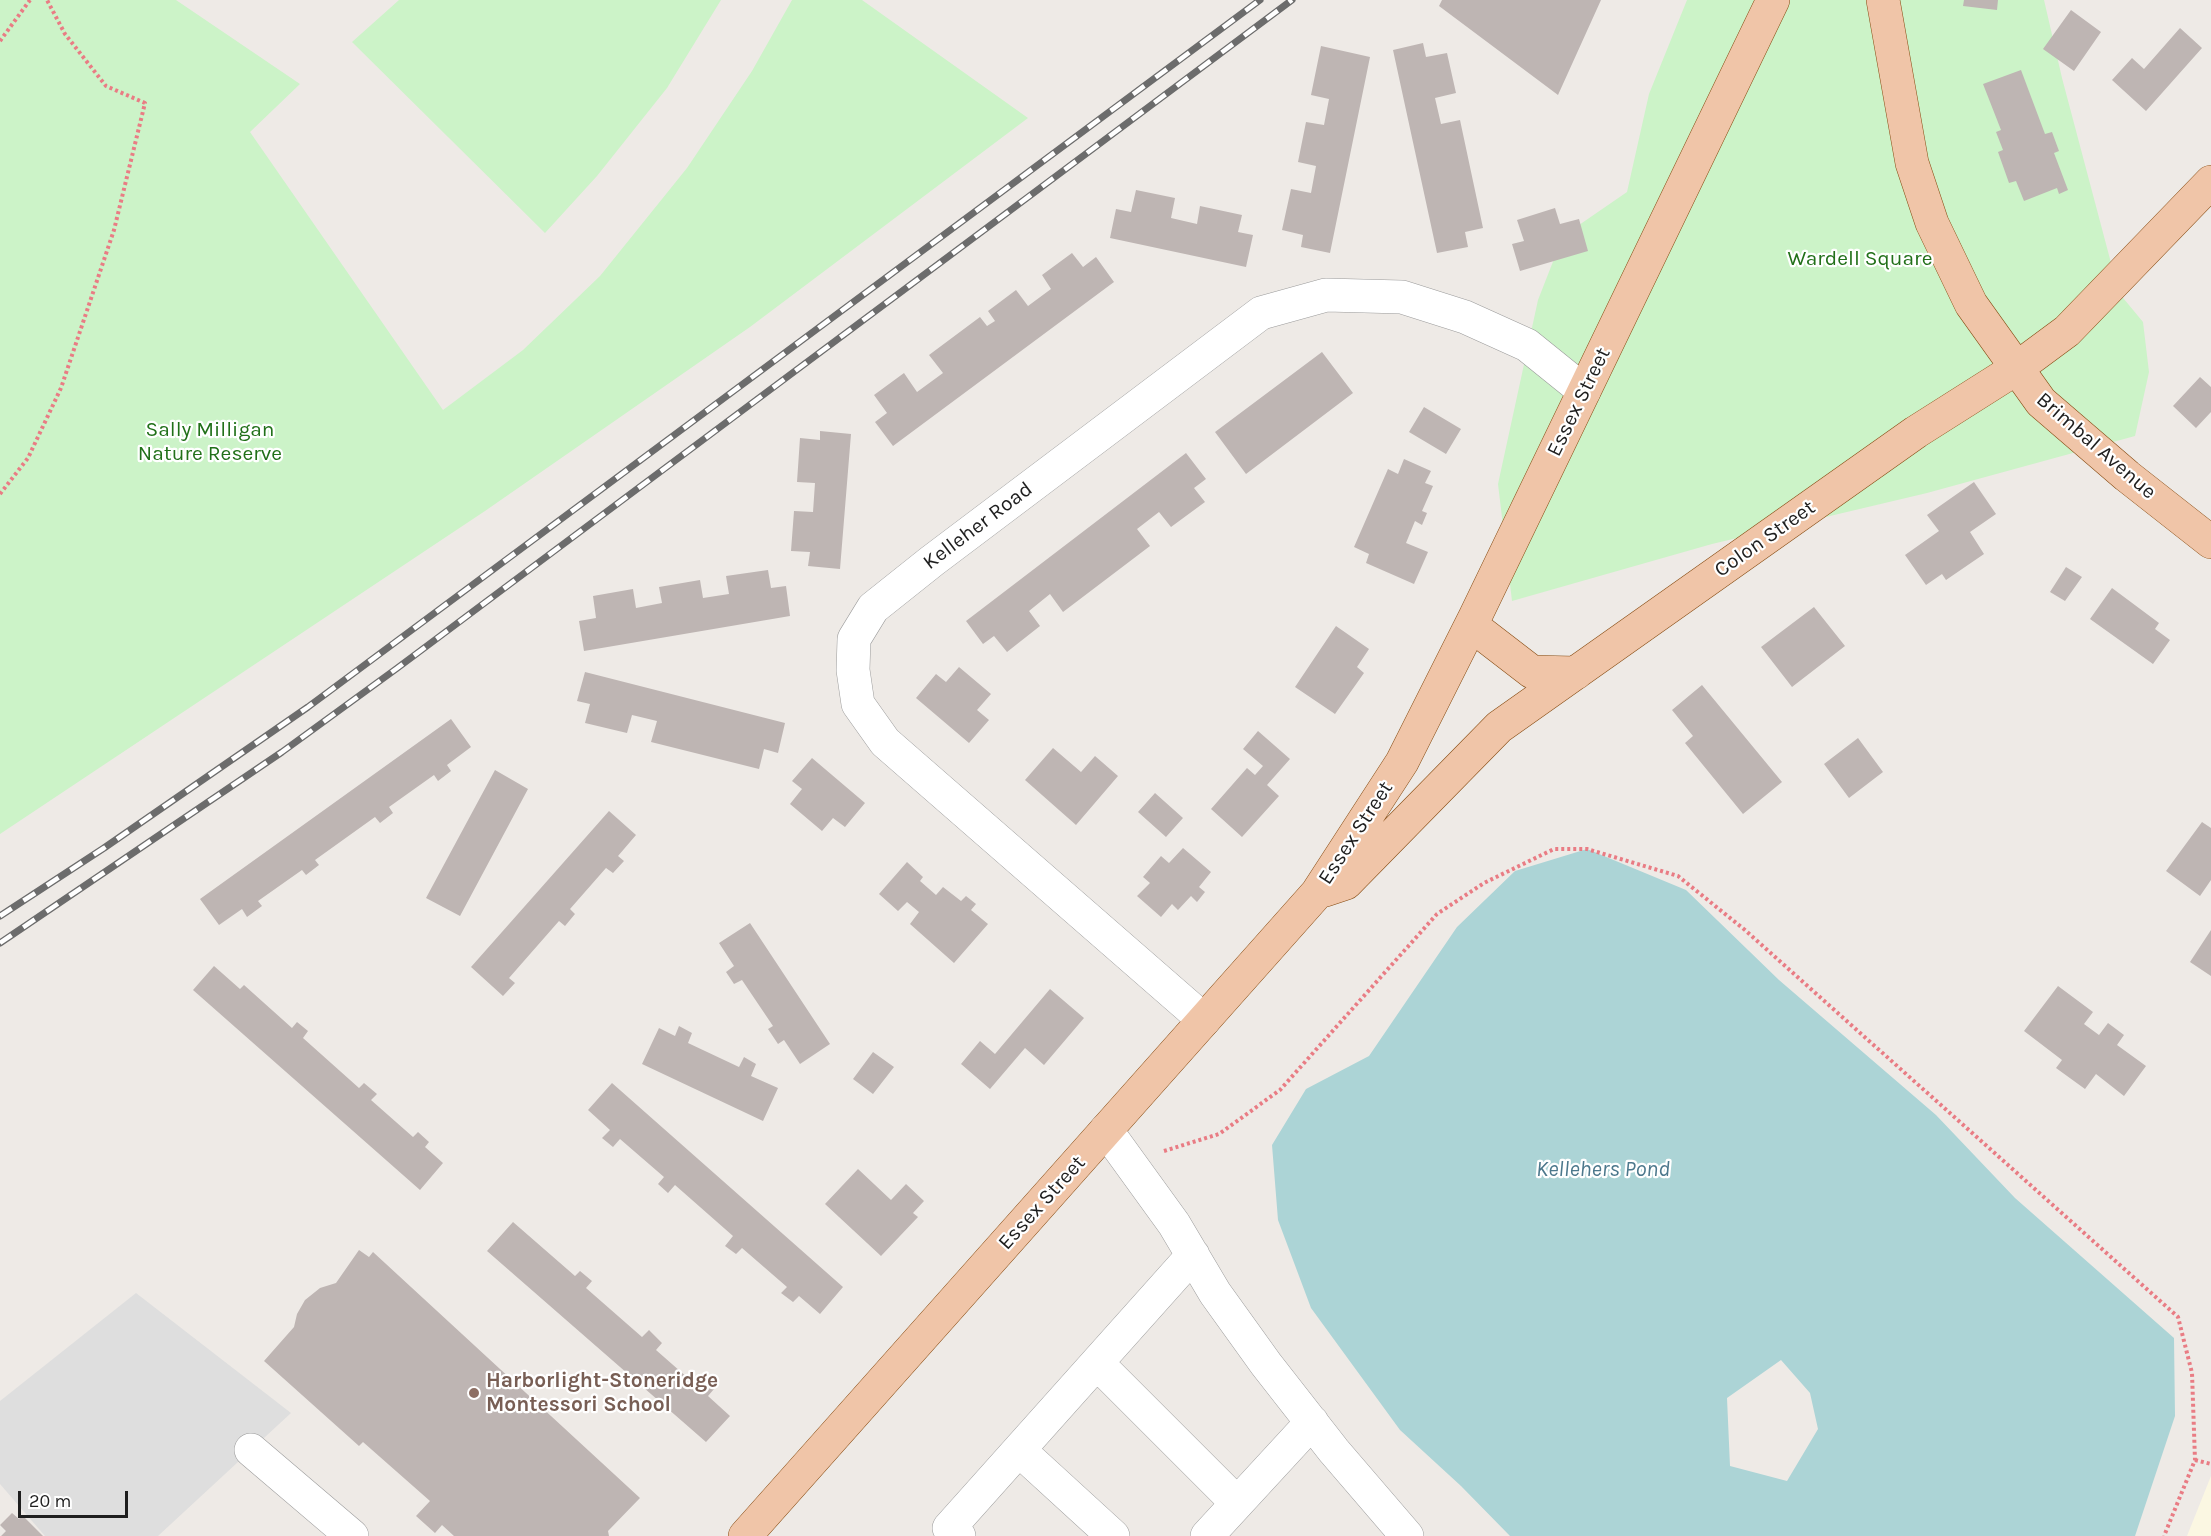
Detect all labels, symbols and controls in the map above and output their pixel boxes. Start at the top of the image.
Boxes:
park label: Wardell Square [1788,246,1932,272]
street label: Essex Street [1542,343,1616,461]
street label: Brimbal Avenue [2031,387,2161,505]
park label: Sally Milligan Nature Reserve [138,417,282,467]
street label: Kelleher Road [918,477,1038,575]
street label: Colon Street [1710,495,1820,583]
street label: Essex Street [1313,777,1399,889]
street label: Essex Street [993,1151,1091,1255]
water label: Kellehers Pond [1536,1157,1670,1183]
place label: Harborlight-Stoneridge Montessori School [486,1368,718,1418]
marker: Harborlight-Stoneridge Montessori School [467,1386,481,1400]
scale bar [21,1479,130,1517]
text: 20 m [29,1490,71,1512]

